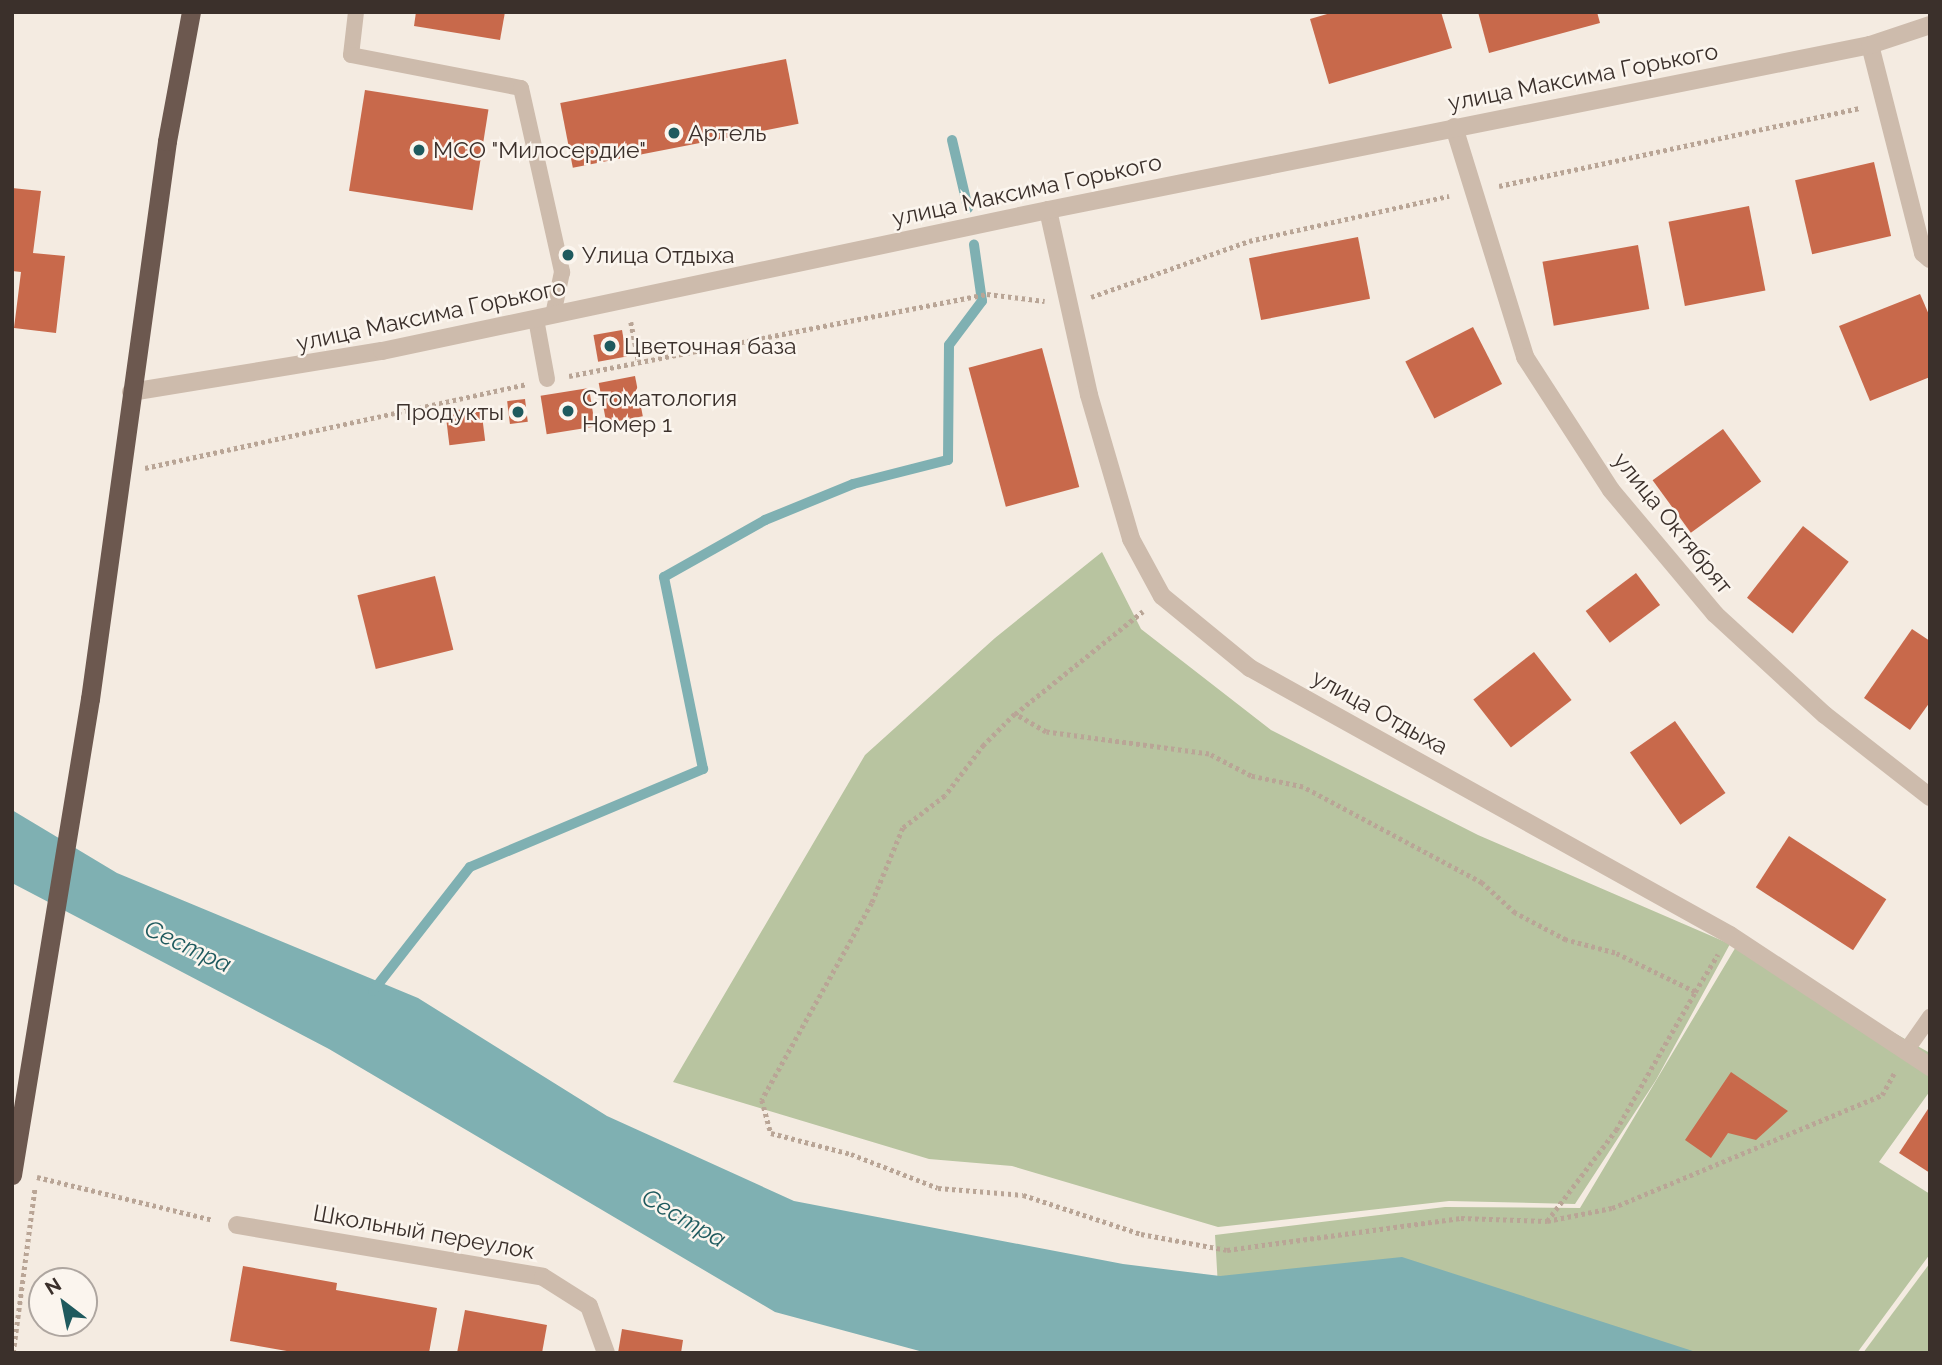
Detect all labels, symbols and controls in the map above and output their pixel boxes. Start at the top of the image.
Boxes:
street label: улица Максима Горького [1446,37,1720,117]
place label: Артель [688,119,767,147]
marker: Артель [666,125,682,141]
place label: МСО "Милосердие" [433,136,646,164]
marker: МСО "Милосердие" [411,142,427,158]
street label: улица Максима Горького [890,148,1164,232]
place label: Улица Отдыха [582,241,735,269]
marker: Улица Отдыха [560,247,576,263]
street label: улица Максима Горького [294,273,568,357]
place label: Цветочная база [624,332,797,360]
marker: Цветочная база [602,338,618,354]
place label: Стоматология Номер 1 [582,384,737,438]
place label: Продукты [395,398,504,426]
marker: Стоматология Номер 1 [560,403,576,419]
marker: Продукты [510,404,526,420]
street label: улица Октябрят [1608,447,1738,599]
street label: улица Отдыха [1307,663,1453,761]
water label: Сестра [140,913,236,979]
water label: Сестра [637,1182,731,1254]
street label: Школьный переулок [311,1199,537,1265]
north arrow [28,1267,98,1337]
text: N [41,1273,65,1299]

